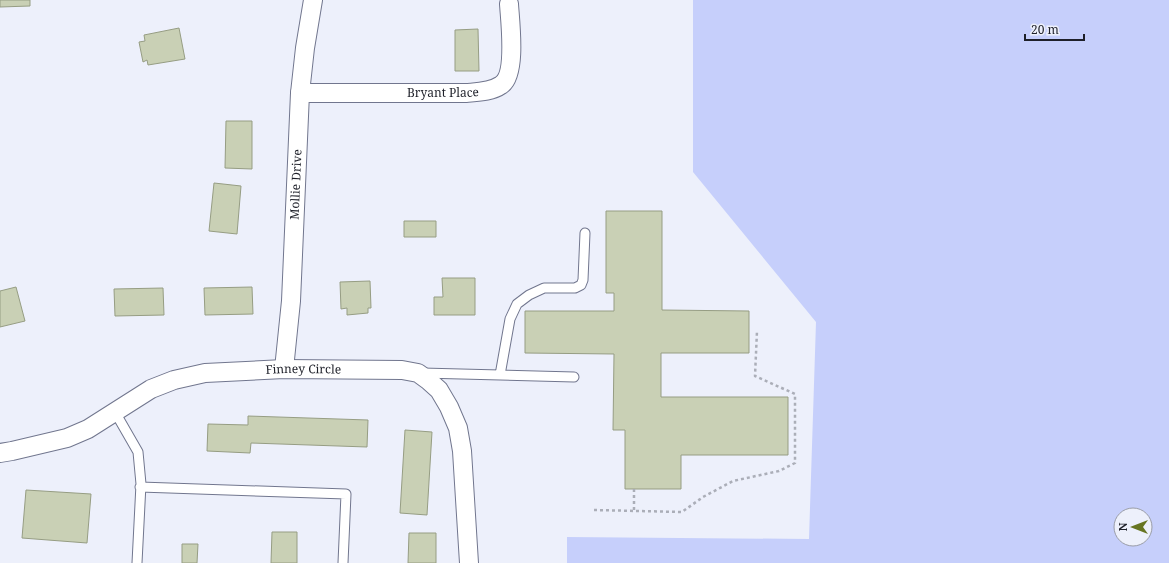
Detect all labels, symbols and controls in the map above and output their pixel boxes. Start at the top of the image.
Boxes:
scale bar [1025,16,1084,42]
text: 20 m [1031,21,1059,38]
street label: Bryant Place [407,83,480,101]
street label: Mollie Drive [286,149,306,220]
street label: Finney Circle [265,360,341,378]
north arrow [1113,507,1153,547]
text: N [1115,522,1130,531]

